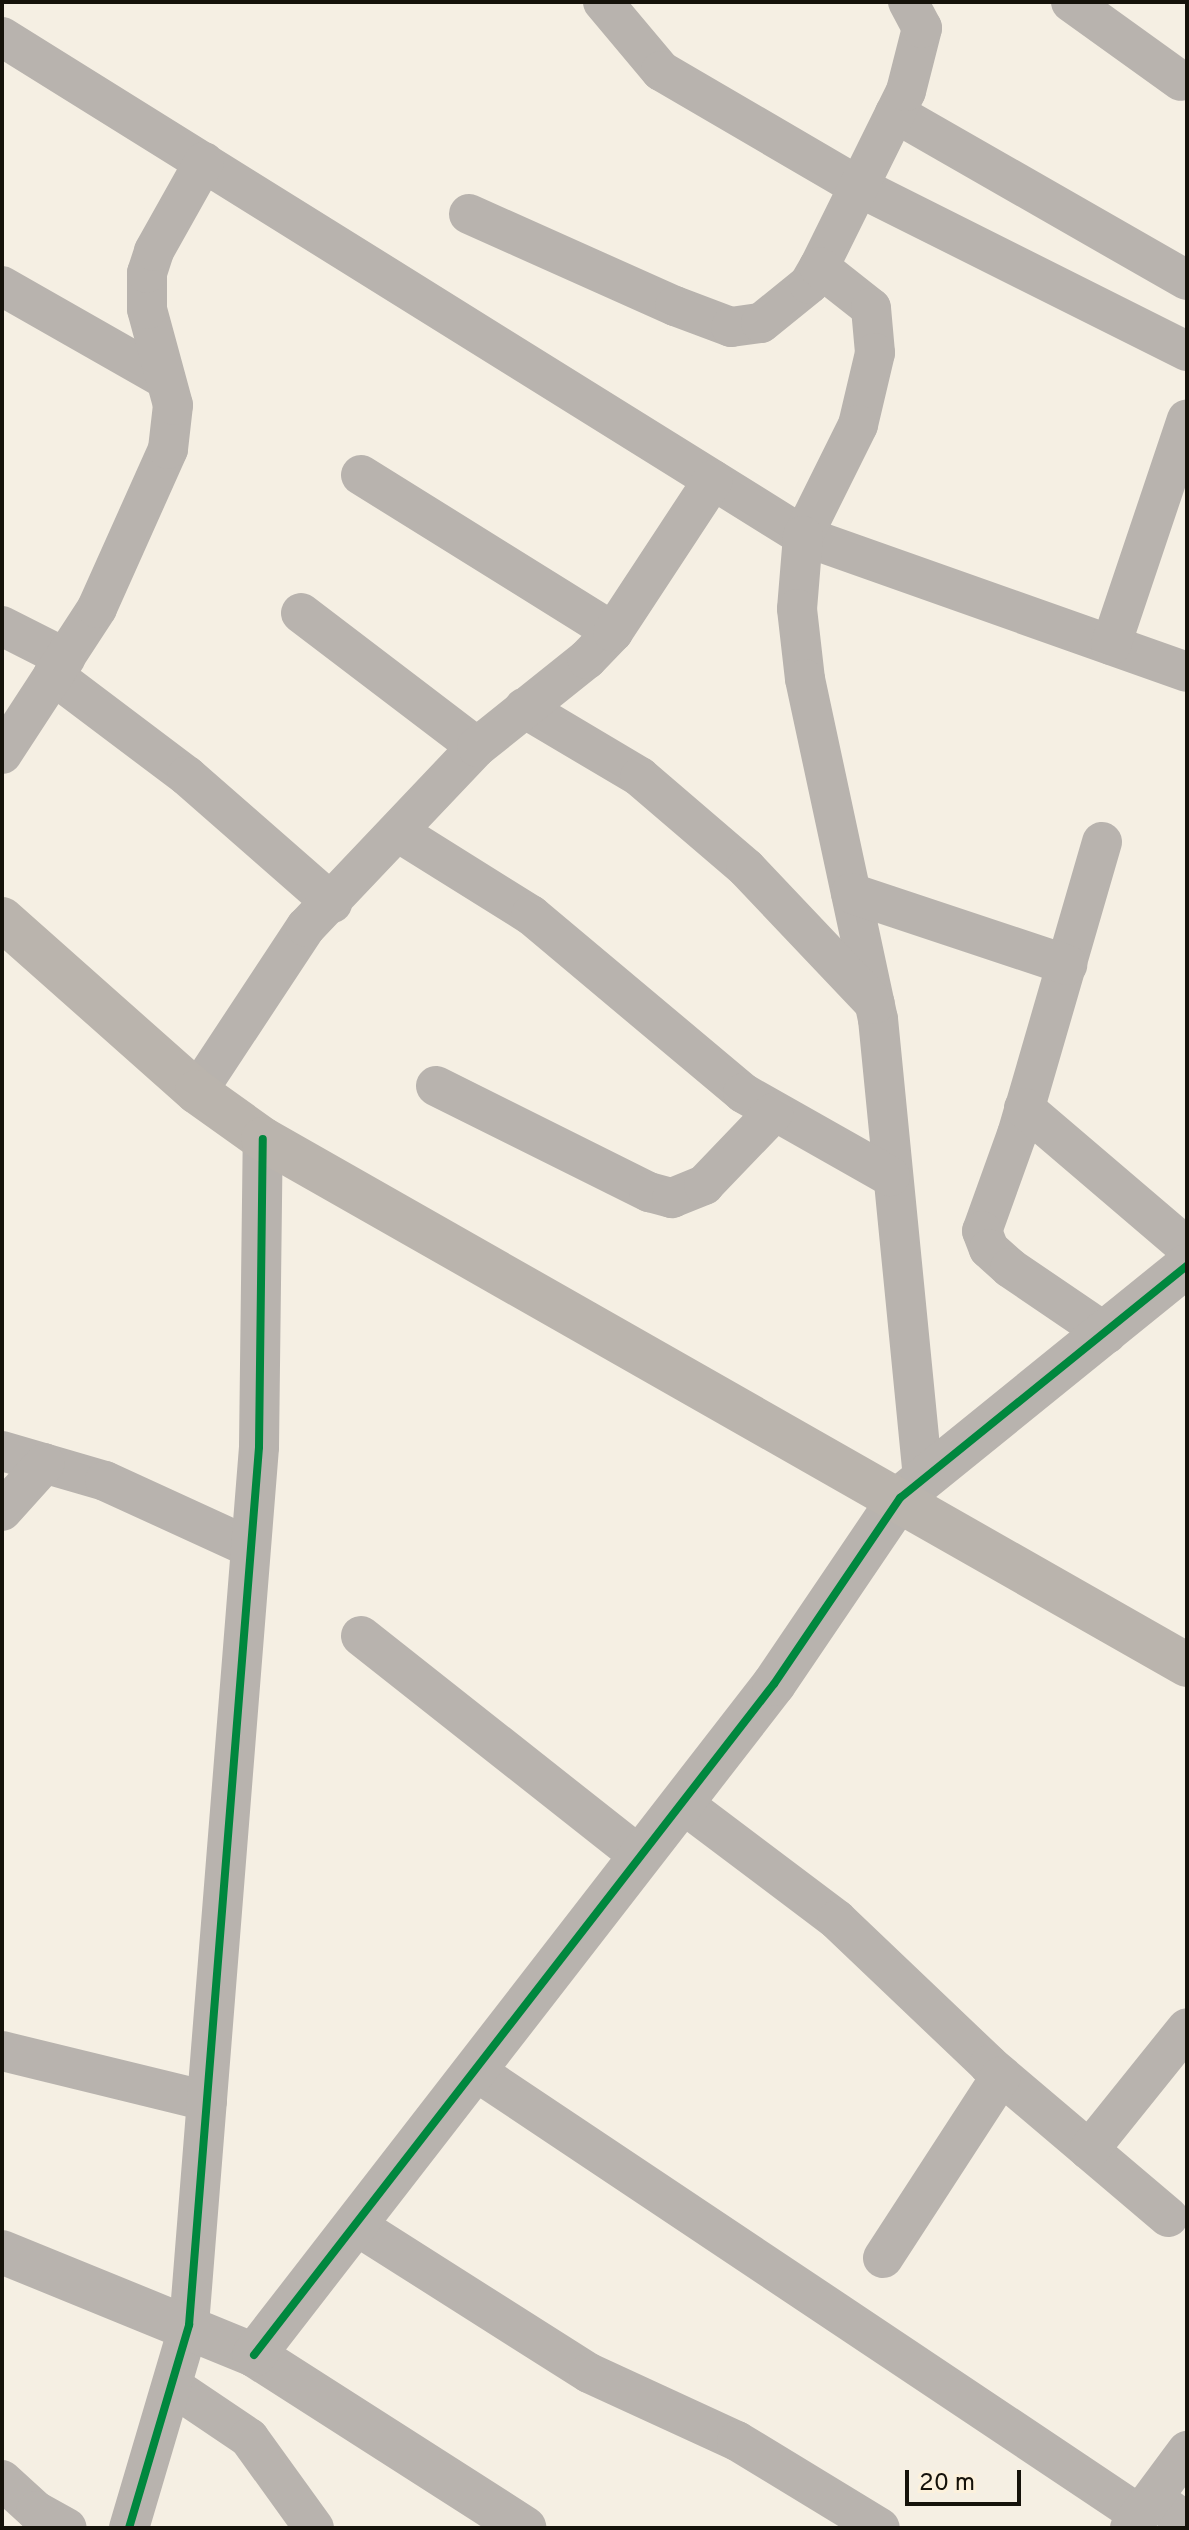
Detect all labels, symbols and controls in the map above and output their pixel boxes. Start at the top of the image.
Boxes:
scale bar [909,2454,1025,2504]
text: 20 m [919,2469,975,2499]

